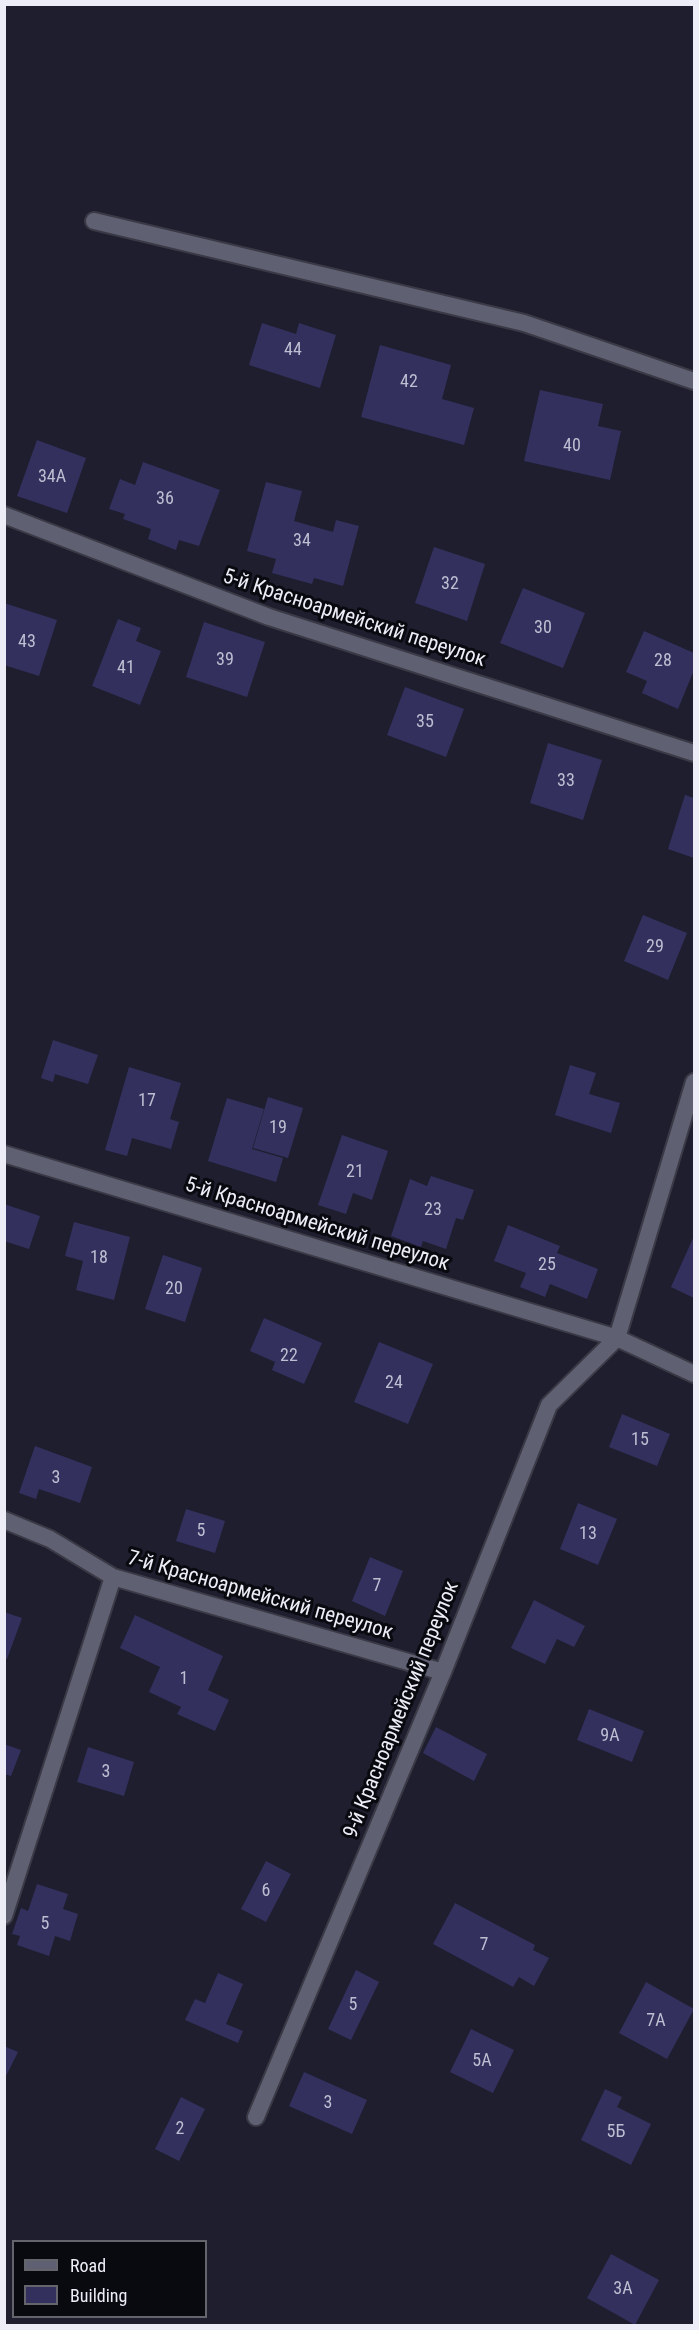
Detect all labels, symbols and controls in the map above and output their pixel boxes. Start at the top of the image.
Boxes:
house number: 44 [284,339,302,361]
house number: 42 [400,371,418,393]
house number: 40 [563,435,581,457]
house number: 34А [38,466,66,488]
house number: 36 [156,488,174,510]
house number: 34 [293,530,311,552]
street label: 5-й Красноармейский переулок [219,565,489,673]
house number: 32 [441,573,459,595]
house number: 30 [534,617,552,639]
house number: 43 [18,631,36,653]
house number: 39 [216,649,234,671]
house number: 28 [654,650,672,672]
house number: 41 [117,657,135,679]
house number: 35 [416,711,434,733]
house number: 33 [557,770,575,792]
house number: 29 [646,936,664,958]
house number: 17 [138,1090,156,1112]
house number: 19 [269,1117,287,1139]
house number: 21 [346,1161,364,1183]
street label: 5-й Красноармейский переулок [182,1173,452,1277]
house number: 23 [424,1199,442,1221]
house number: 18 [90,1247,108,1269]
house number: 25 [538,1254,556,1276]
house number: 20 [165,1278,183,1300]
house number: 22 [280,1345,298,1367]
house number: 24 [385,1372,403,1394]
house number: 15 [631,1429,649,1451]
house number: 3 [52,1467,60,1489]
house number: 5 [197,1520,205,1542]
house number: 13 [579,1523,597,1545]
street label: 7-й Красноармейский переулок [124,1546,396,1646]
house number: 7 [373,1575,381,1597]
street label: 9-й Красноармейский переулок [339,1578,465,1842]
house number: 1 [180,1668,188,1690]
house number: 9А [600,1725,620,1747]
house number: 3 [102,1761,110,1783]
house number: 6 [262,1880,270,1902]
house number: 5 [41,1913,49,1935]
house number: 7 [480,1934,488,1956]
house number: 5 [349,1994,357,2016]
house number: 7А [646,2010,666,2032]
house number: 5А [472,2050,492,2072]
house number: 3 [324,2092,332,2114]
house number: 2 [176,2118,184,2140]
house number: 5Б [607,2121,625,2143]
legend [12,2240,207,2318]
text: Road [70,2255,106,2276]
house number: 3А [613,2278,633,2300]
text: Building [70,2285,127,2306]

